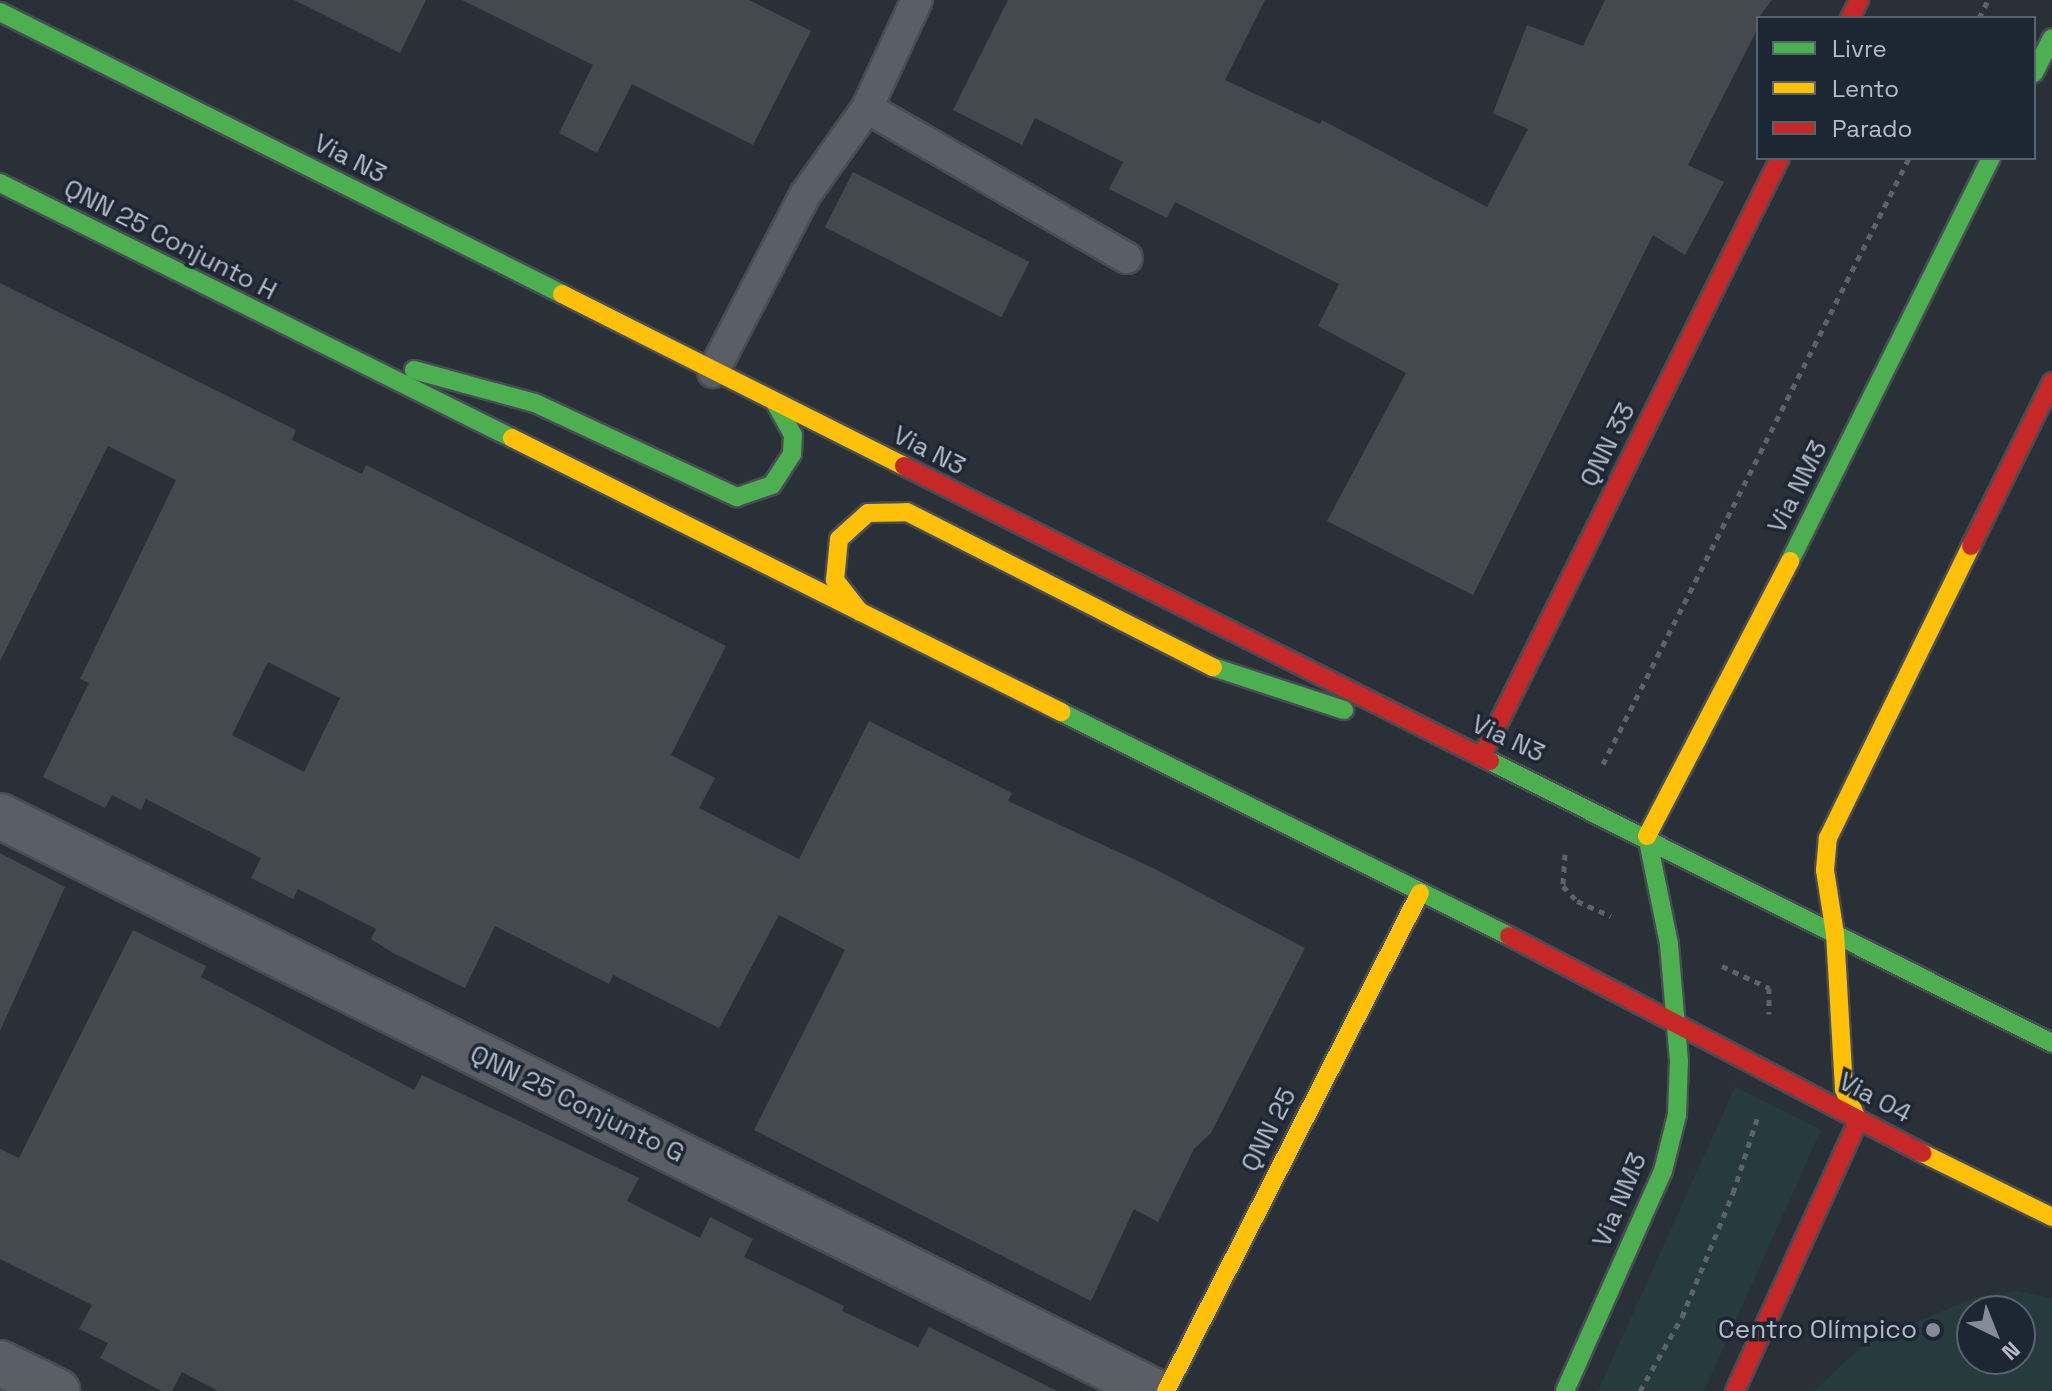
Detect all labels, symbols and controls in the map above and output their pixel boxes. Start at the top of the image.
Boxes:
legend [1756,16,2036,160]
text: Livre [1832,33,1887,64]
text: Lento [1832,73,1899,104]
text: Parado [1832,113,1912,144]
street label: Via N3 [309,128,391,190]
street label: QNN 25 Conjunto H [58,173,282,307]
street label: QNN 33 [1574,398,1642,492]
street label: Via N3 [888,420,970,482]
street label: Via NM3 [1762,436,1834,538]
street label: Via N3 [1466,709,1550,769]
street label: QNN 25 Conjunto G [465,1039,689,1169]
street label: Via O4 [1833,1066,1917,1130]
street label: QNN 25 [1235,1083,1303,1177]
street label: Via NM3 [1586,1148,1654,1252]
north arrow [1956,1295,2036,1375]
place label: Centro Olímpico [1718,1314,1917,1346]
marker: Centro Olímpico [1924,1321,1942,1339]
text: N [1996,1336,2026,1366]

